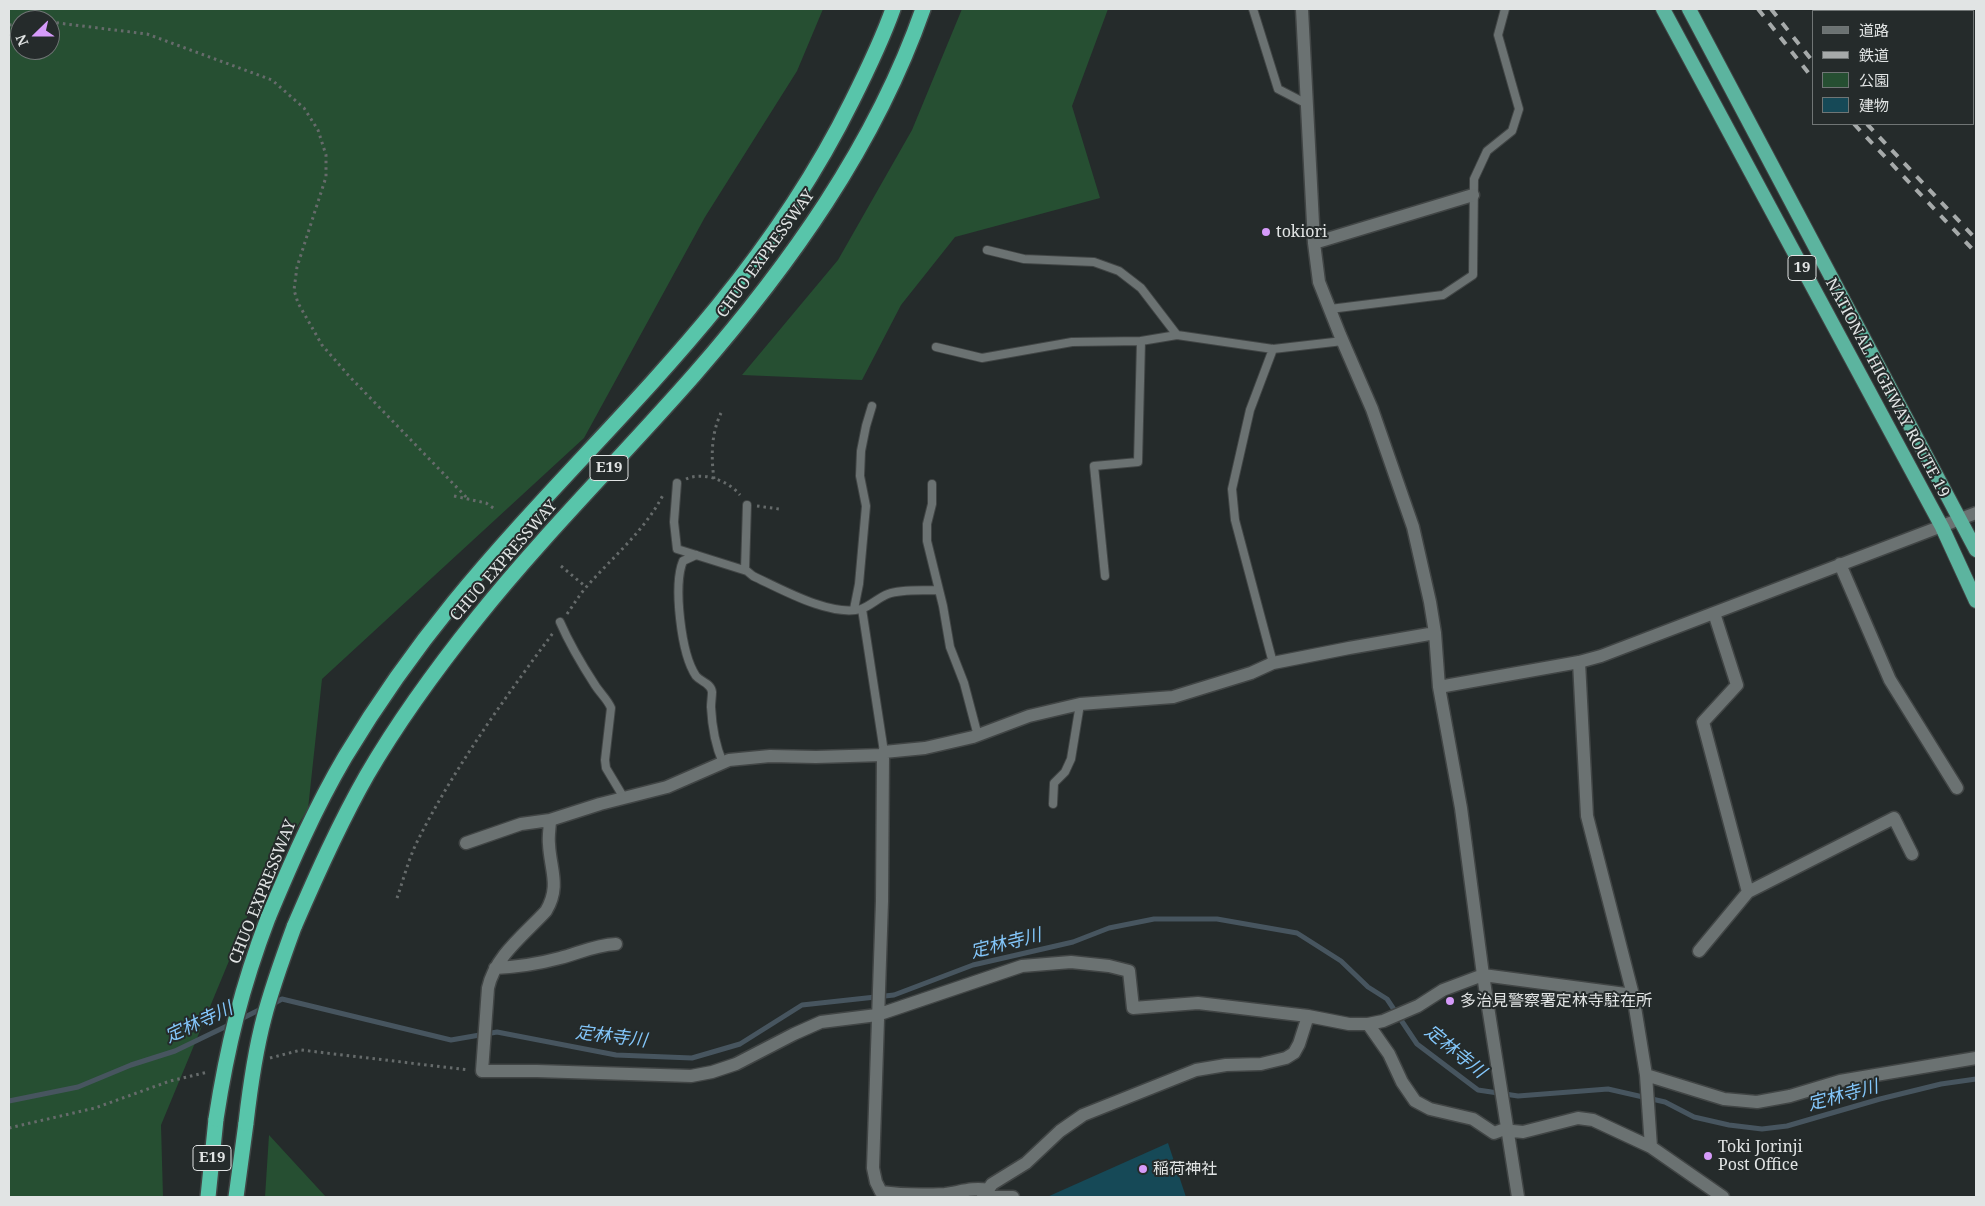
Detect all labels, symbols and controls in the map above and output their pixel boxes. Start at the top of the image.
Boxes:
north arrow [10,10,60,60]
legend [1812,10,1975,125]
text: 道路 [1859,20,1889,40]
text: N [11,32,32,49]
text: 鉄道 [1859,45,1889,65]
text: 公園 [1859,70,1889,90]
text: 建物 [1859,95,1889,115]
street label: CHUO EXPRESSWAY [713,186,819,322]
place label: tokiori [1276,222,1327,242]
marker: tokiori [1260,226,1272,238]
road number: 19 [1788,256,1816,280]
street label: NATIONAL HIGHWAY ROUTE 19 [1821,275,1953,501]
road number: E19 [590,456,628,480]
street label: CHUO EXPRESSWAY [446,497,562,625]
street label: CHUO EXPRESSWAY [225,817,301,967]
water label: 定林寺川 [968,925,1044,963]
place label: 多治見警察署定林寺駐在所 [1460,991,1652,1011]
marker: 多治見警察署定林寺駐在所 [1444,995,1456,1007]
water label: 定林寺川 [162,998,236,1048]
water label: 定林寺川 [1420,1021,1490,1083]
water label: 定林寺川 [574,1022,648,1052]
water label: 定林寺川 [1805,1076,1881,1116]
place label: Toki Jorinji Post Office [1718,1137,1803,1175]
road number: E19 [193,1146,231,1170]
marker: Toki Jorinji Post Office [1702,1150,1714,1162]
place label: 稲荷神社 [1153,1159,1217,1179]
marker: 稲荷神社 [1137,1163,1149,1175]

